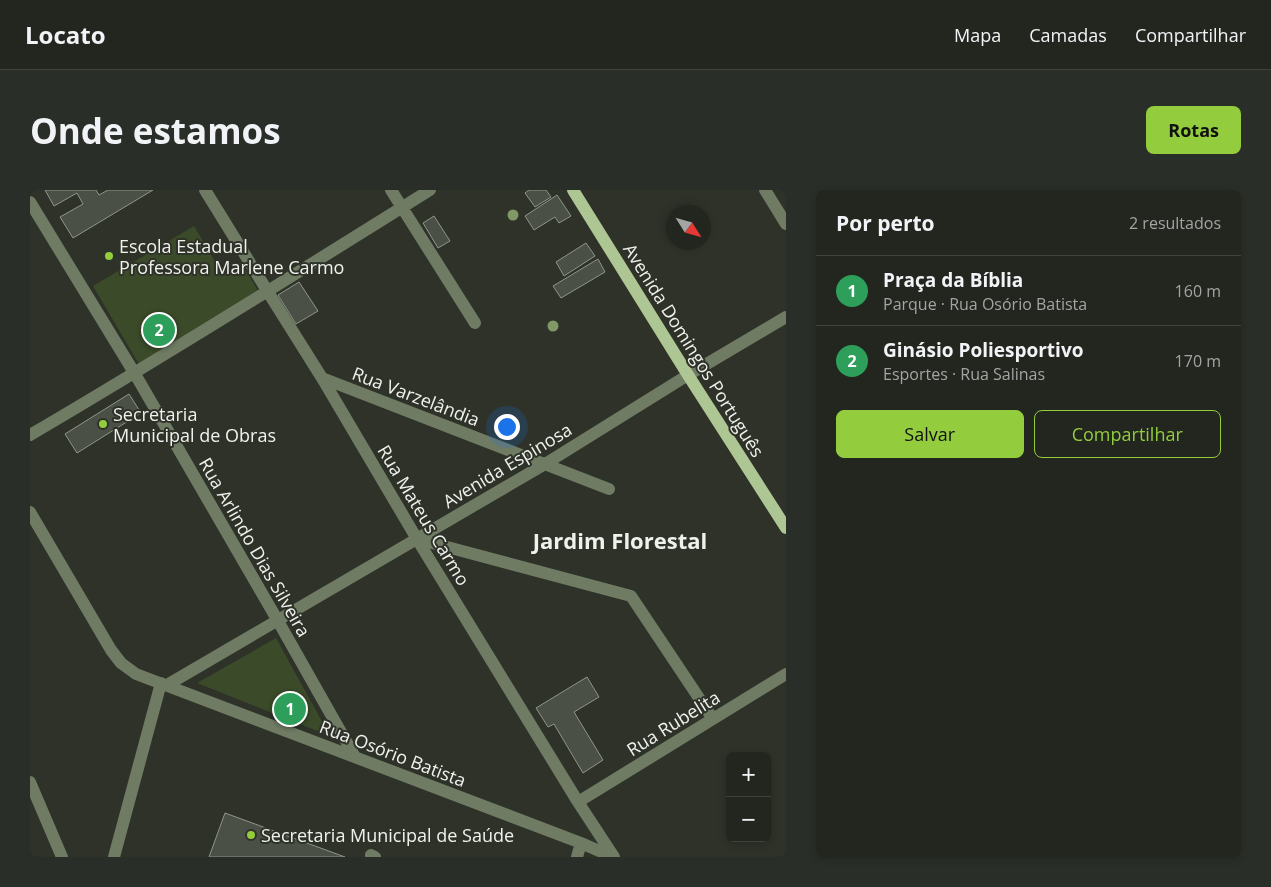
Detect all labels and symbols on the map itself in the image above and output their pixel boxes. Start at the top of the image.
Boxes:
north arrow [666,205,711,250]
place label: Escola Estadual Professora Marlene Carmo [119,234,344,279]
street label: Avenida Domingos Português [618,239,770,461]
marker: Escola Estadual Professora Marlene Carmo [103,250,115,262]
pin: 2 [143,311,175,349]
street label: Rua Varzelândia [349,361,483,431]
place label: Secretaria Municipal de Obras [113,402,276,447]
your location [494,414,520,440]
street label: Avenida Espinosa [438,417,576,513]
marker: Secretaria Municipal de Obras [97,418,109,430]
street label: Rua Mateus Carmo [373,440,475,590]
street label: Rua Arlindo Dias Silveira [194,453,316,641]
district label: Jardim Florestal [531,525,707,555]
street label: Rua Rubelita [622,685,724,761]
pin: 1 [274,690,306,728]
street label: Rua Osório Batista [316,714,470,792]
place label: Secretaria Municipal de Saúde [261,823,514,847]
marker: Secretaria Municipal de Saúde [245,829,257,841]

